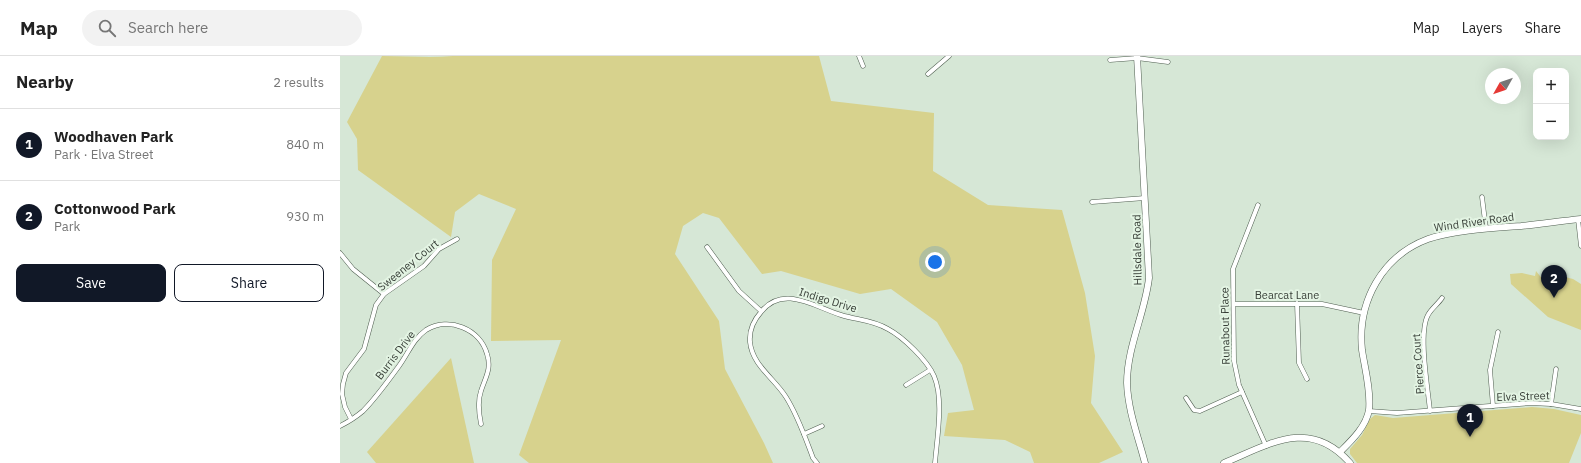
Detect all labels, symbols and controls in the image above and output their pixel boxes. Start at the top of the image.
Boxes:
search box [82,10,362,46]
text: Map [20,16,58,40]
icon: search [96,17,118,39]
text: Search here [128,18,208,37]
text: Map [1413,19,1440,37]
text: Layers [1462,19,1503,37]
text: Share [1525,19,1561,37]
north arrow [1485,68,1521,104]
map controls [1533,68,1569,140]
button: + [1533,68,1569,104]
text: Nearby [16,71,74,93]
text: 2 results [273,74,324,91]
button: − [1533,104,1569,140]
text: Woodhaven Park [54,127,173,146]
text: 1 [25,136,33,153]
text: 840 m [286,136,324,153]
text: Park · Elva Street [54,146,154,163]
text: Cottonwood Park [54,199,176,218]
text: 2 [25,208,33,225]
text: 930 m [286,208,324,225]
street label: Wind River Road [1433,209,1515,235]
street label: Hillsdale Road [1129,214,1145,286]
text: Park [54,218,80,235]
street label: Sweeney Court [375,236,441,294]
your location [925,252,945,272]
button: Save [16,264,166,302]
button: Share [174,264,324,302]
pin: 2 [1541,265,1567,298]
street label: Indigo Drive [797,285,859,315]
street label: Runabout Place [1217,287,1233,365]
street label: Bearcat Lane [1255,288,1319,302]
street label: Burris Drive [372,328,418,382]
street label: Pierce Court [1409,333,1427,395]
street label: Elva Street [1496,388,1550,404]
pin: 1 [1457,404,1483,437]

